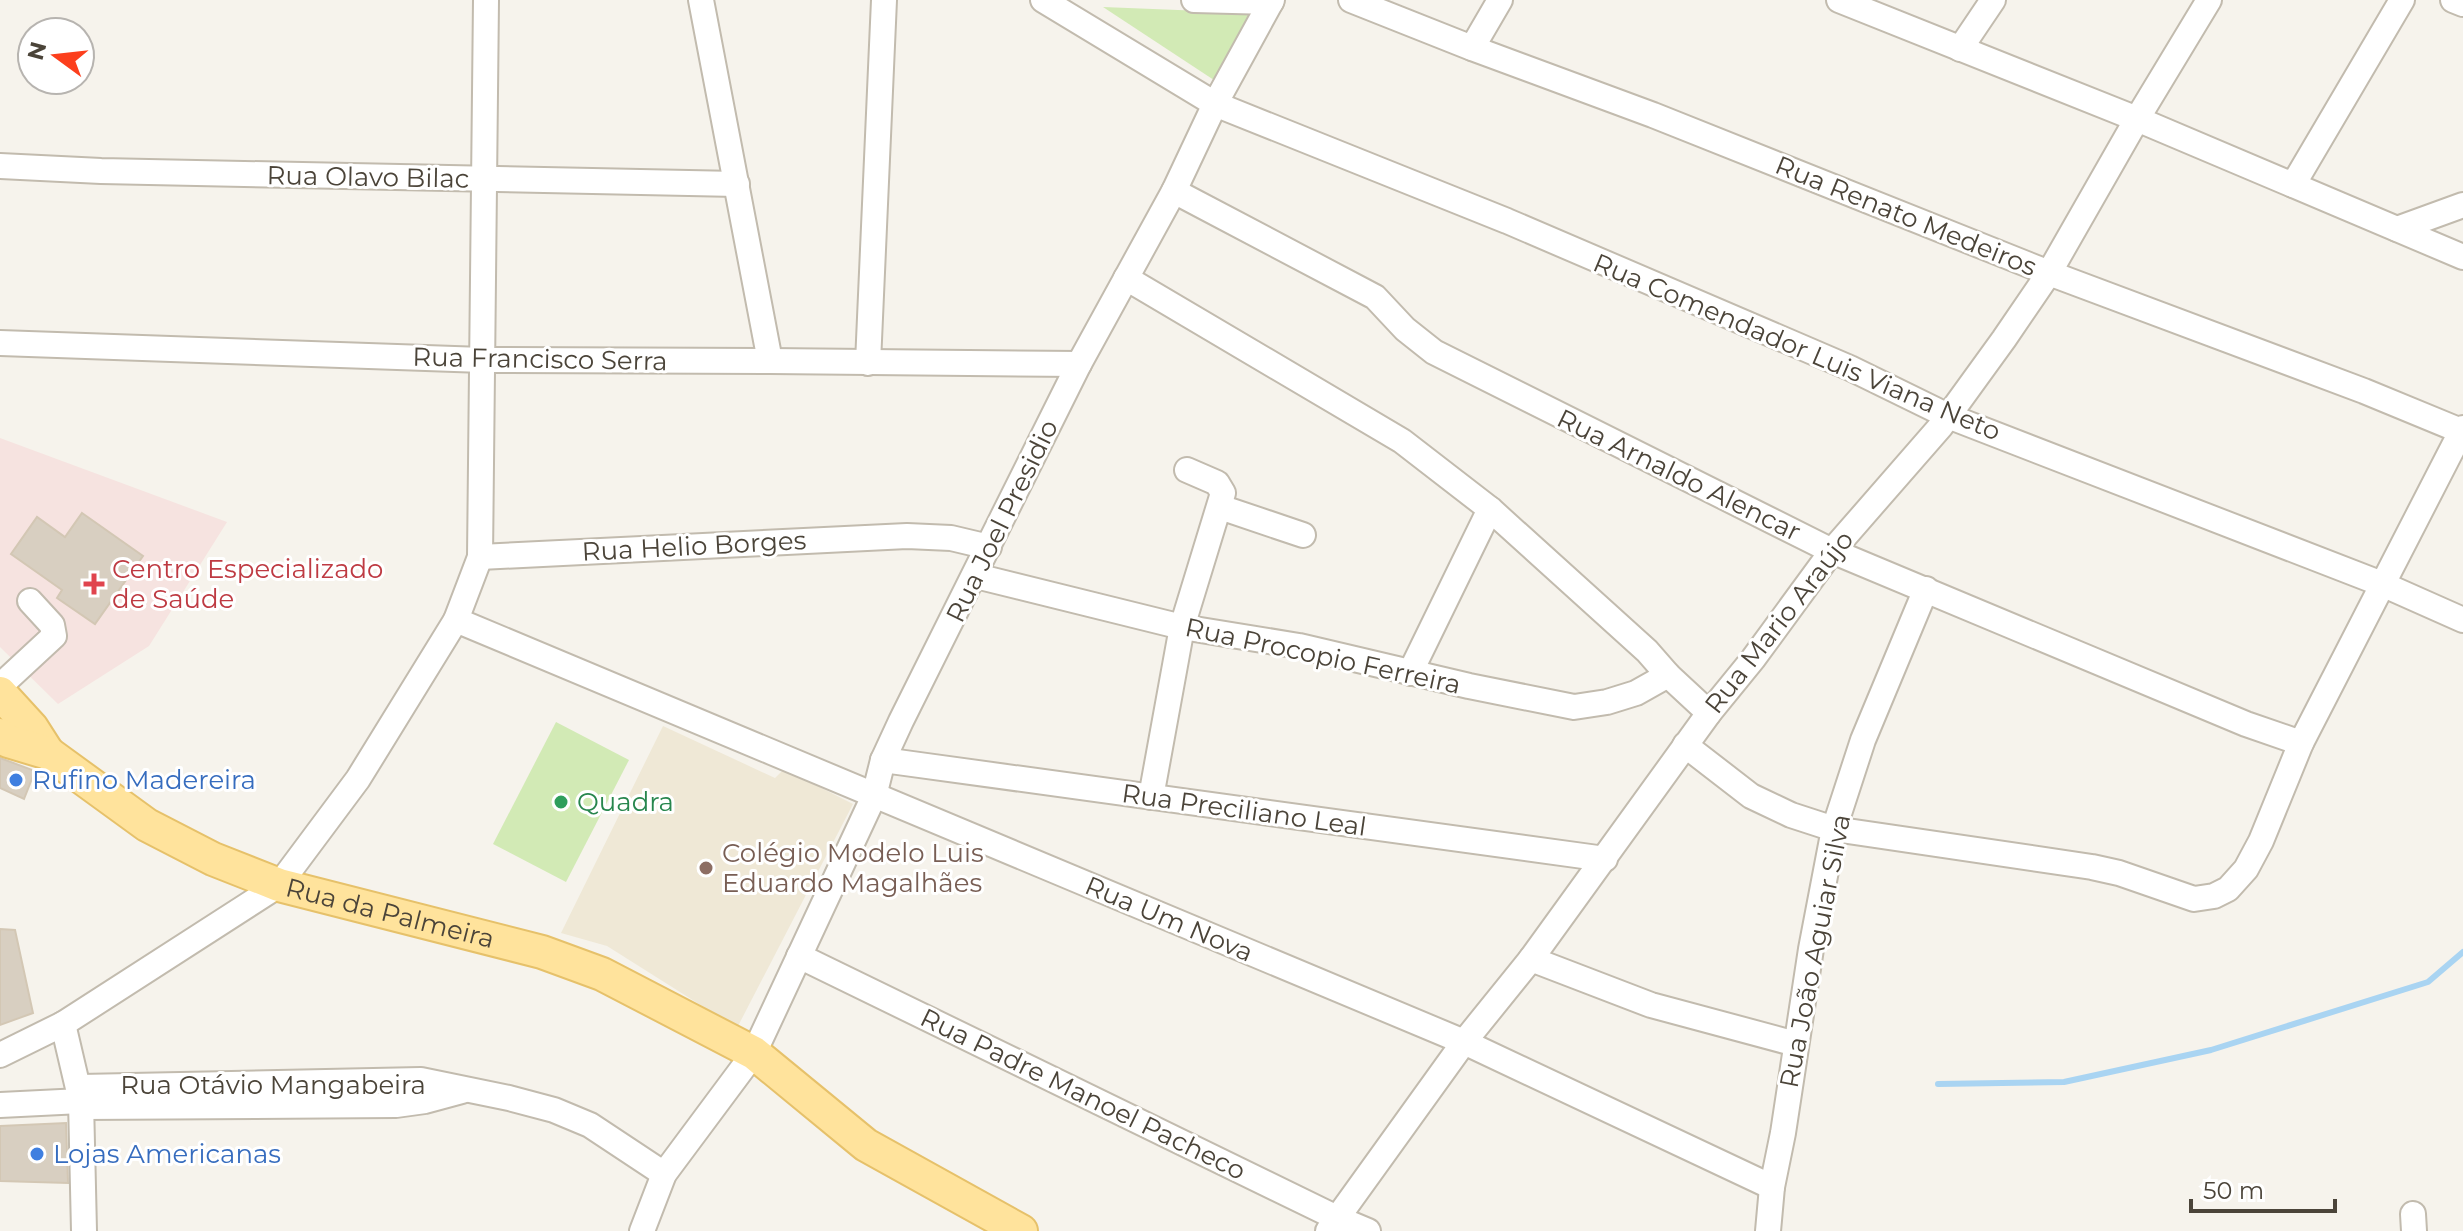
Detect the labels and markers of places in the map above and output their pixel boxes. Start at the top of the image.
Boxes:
place label: Centro Especializado de Saúde [112,553,383,615]
marker: Centro Especializado de Saúde [83,573,105,595]
place label: Rufino Madereira [32,764,256,796]
marker: Rufino Madereira [7,771,25,789]
place label: Quadra [577,786,674,818]
marker: Quadra [552,793,570,811]
place label: Colégio Modelo Luis Eduardo Magalhães [722,837,984,899]
marker: Colégio Modelo Luis Eduardo Magalhães [697,859,715,877]
place label: Lojas Americanas [53,1138,281,1170]
marker: Lojas Americanas [28,1145,46,1163]

